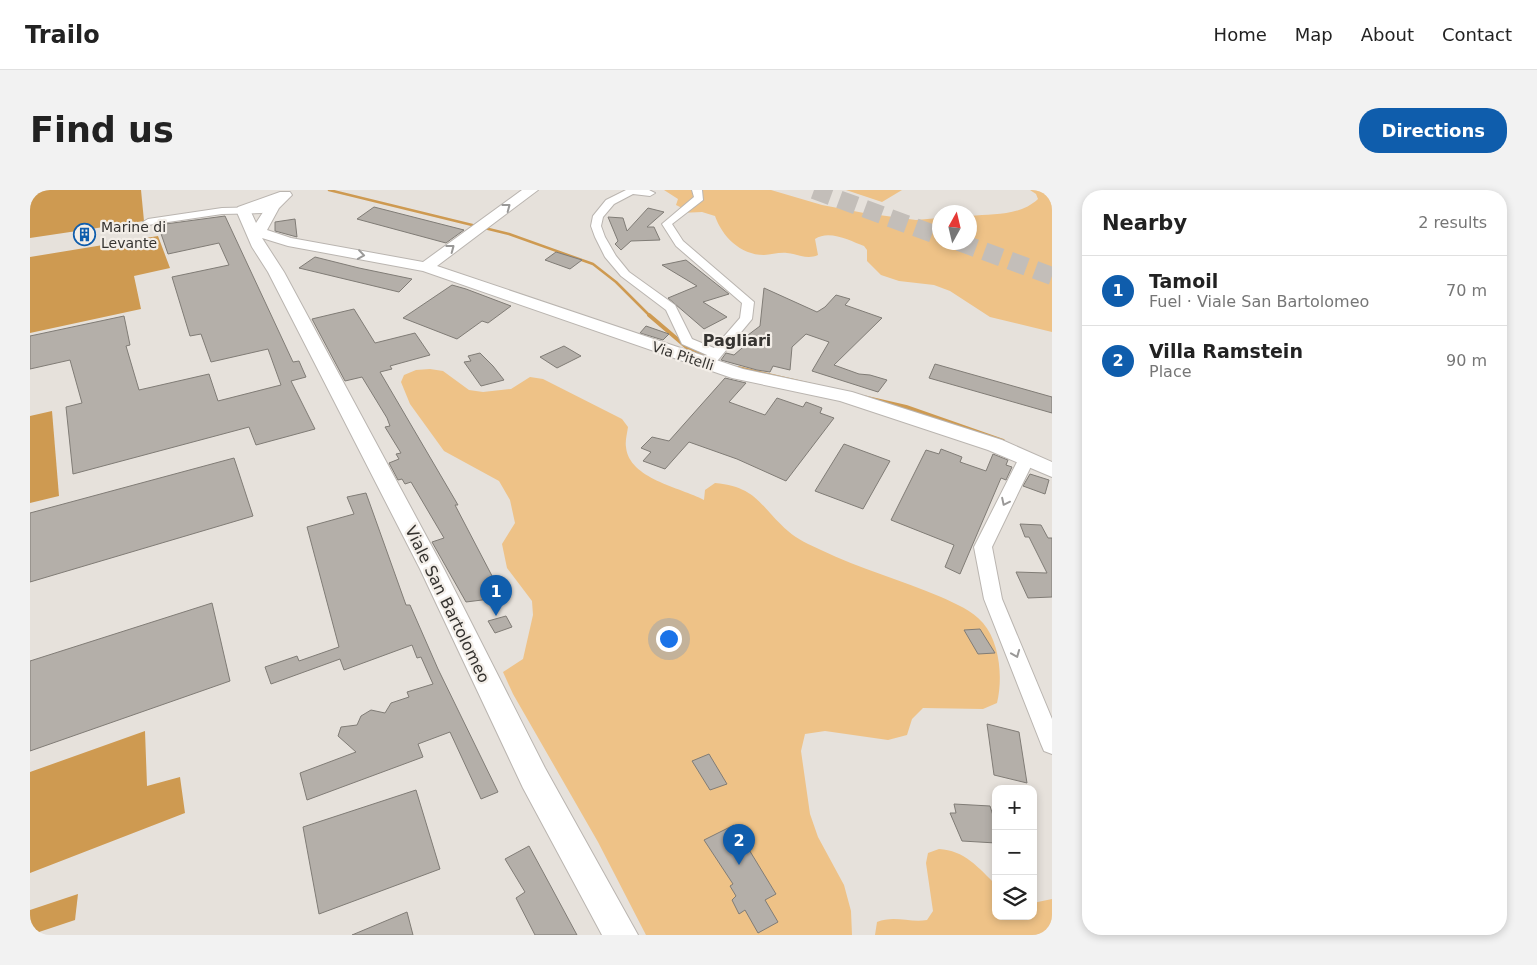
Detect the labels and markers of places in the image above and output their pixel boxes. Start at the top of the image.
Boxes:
place label: Marine di Levante [101,219,166,251]
building icon: Marine di Levante [73,223,97,247]
pin: 1 [480,575,512,616]
pin: 2 [723,824,755,865]

